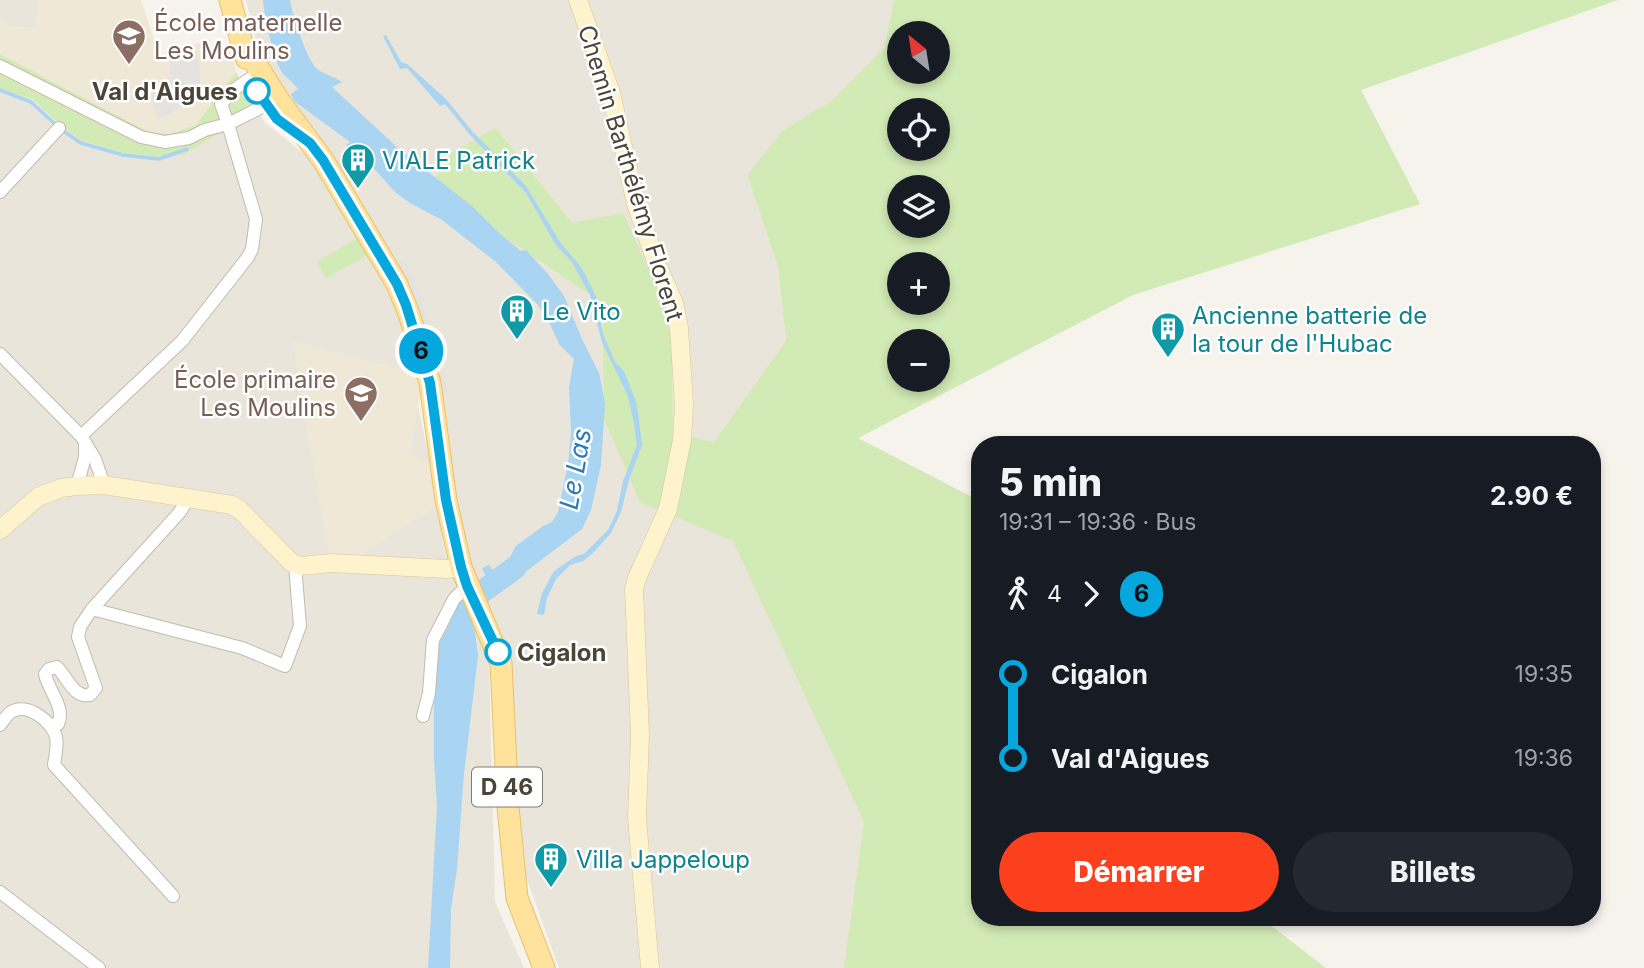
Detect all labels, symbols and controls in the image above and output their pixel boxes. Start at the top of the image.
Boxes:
place label: École maternelle Les Moulins [154,7,342,65]
school or university icon: École maternelle Les Moulins [110,17,148,66]
north arrow [887,21,950,84]
map controls [887,21,950,392]
street label: Chemin Barthélémy Florent [572,22,690,325]
place label: Val d'Aigues [92,77,238,106]
marker: Val d'Aigues [244,78,270,104]
button: locate [887,98,950,161]
building icon: VIALE Patrick [339,141,377,190]
place label: VIALE Patrick [382,146,535,175]
button: layers [887,175,950,238]
button: + [887,252,950,315]
building icon: Le Vito [498,292,536,341]
place label: Le Vito [542,297,621,326]
place label: Ancienne batterie de la tour de l'Hubac [1192,301,1427,358]
building icon: Ancienne batterie de la tour de l'Hubac [1149,310,1187,359]
line badge: 6 [398,328,444,374]
button: − [887,329,950,392]
text: 6 [413,336,429,365]
place label: École primaire Les Moulins [174,364,336,422]
school or university icon: École primaire Les Moulins [342,374,380,423]
water label: Le Las [553,426,597,512]
text: 5 min [999,459,1102,505]
text: 2.90 € [1490,480,1573,511]
text: 19:31 – 19:36 · Bus [999,508,1196,536]
icon: walk [999,575,1037,613]
icon: forward [1072,575,1110,613]
text: 6 [1134,579,1149,608]
text: 4 [1047,580,1062,608]
place label: Cigalon [517,638,607,667]
marker: Cigalon [485,639,511,665]
text: Cigalon [1051,659,1148,690]
text: 19:35 [1515,660,1573,688]
text: Val d'Aigues [1051,743,1210,774]
text: 19:36 [1514,744,1573,772]
road number: D 46 [472,768,542,806]
button: Démarrer [999,832,1279,912]
button: Billets [1293,832,1573,912]
building icon: Villa Jappeloup [532,840,570,889]
place label: Villa Jappeloup [576,845,750,874]

